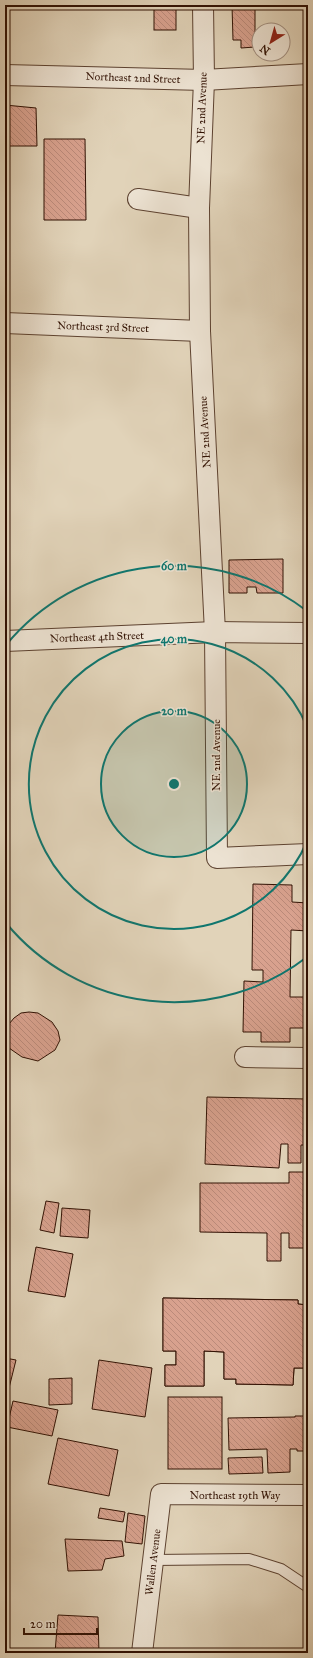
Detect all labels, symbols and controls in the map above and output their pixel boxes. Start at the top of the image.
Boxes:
north arrow [251,22,291,62]
text: N [257,41,273,58]
street label: Northeast 2nd Street [85,70,181,86]
street label: NE 2nd Avenue [194,71,210,144]
street label: Northeast 3rd Street [57,319,149,335]
street label: NE 2nd Avenue [197,395,213,468]
text: 60 m [161,559,188,573]
street label: Northeast 4th Street [50,629,144,645]
text: 40 m [161,632,188,647]
text: 20 m [161,704,188,718]
street label: NE 2nd Avenue [210,719,223,791]
centre of rings [167,777,181,791]
street label: Northeast 19th Way [190,1489,281,1502]
street label: Wallen Avenue [143,1528,164,1596]
scale bar [24,1610,97,1636]
text: 20 m [30,1617,56,1631]

